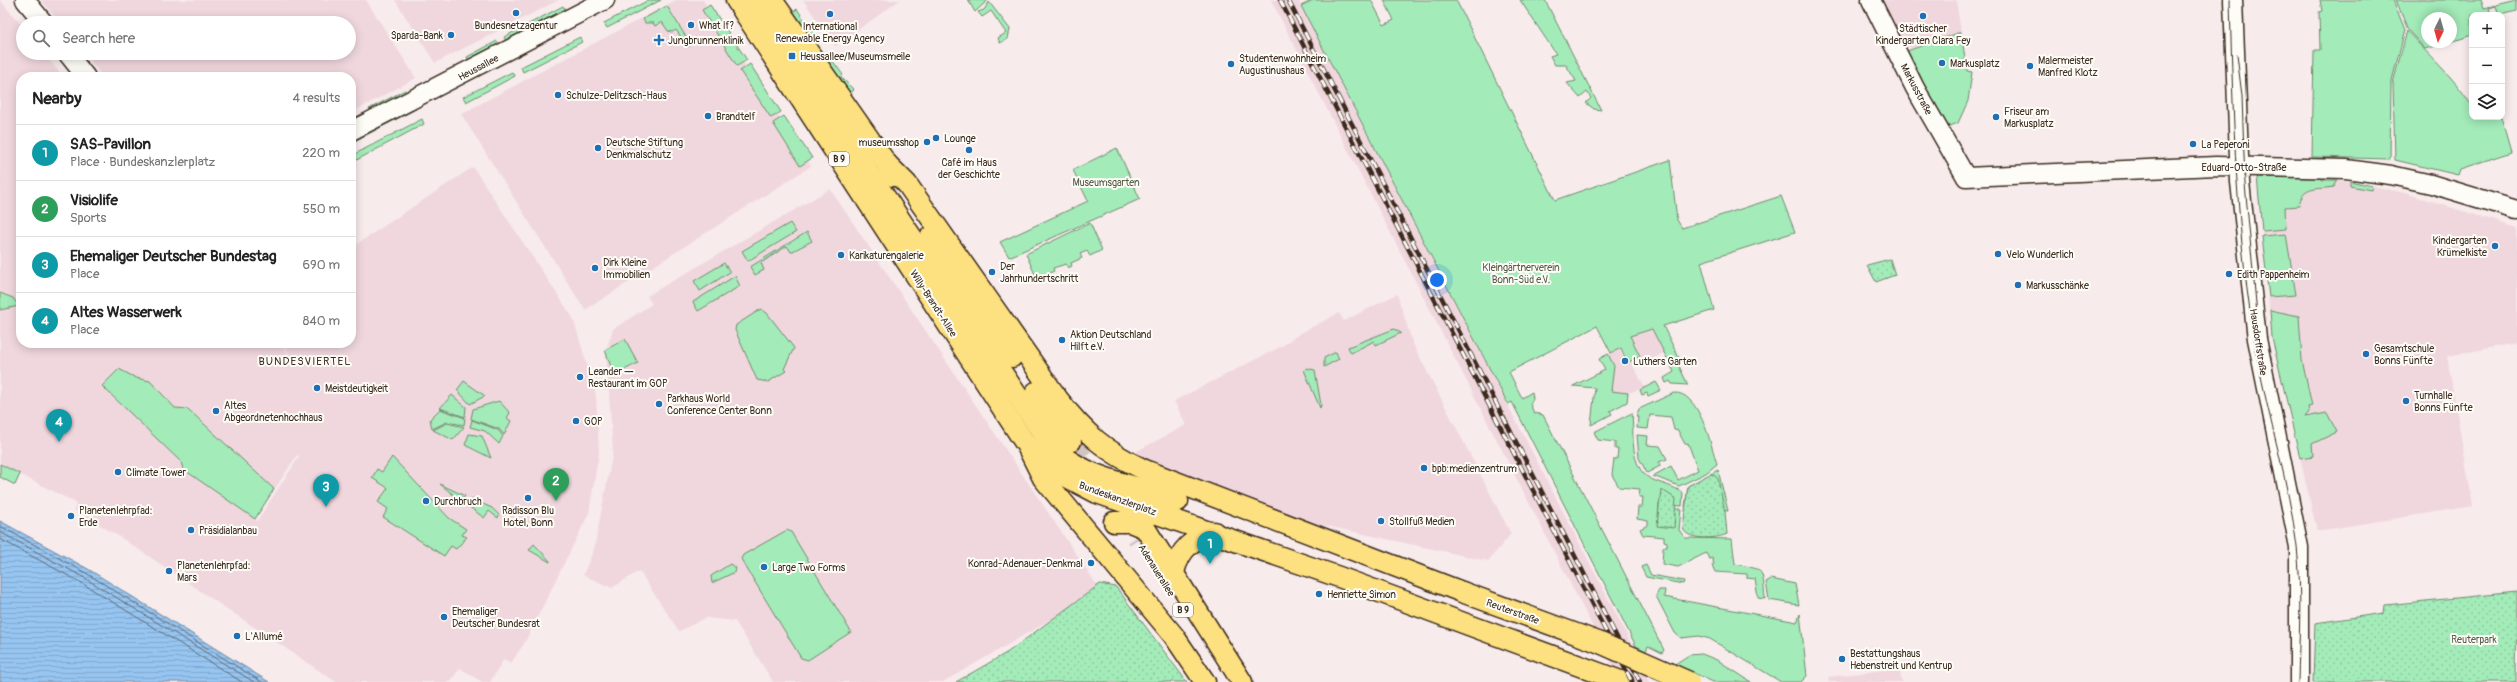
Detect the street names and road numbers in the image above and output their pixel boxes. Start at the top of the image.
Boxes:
street label: Heussallee [456,52,501,84]
street label: Markusstraße [1898,62,1935,117]
road number: B 9 [829,152,849,166]
street label: Eduard-Otto-Straße [2202,162,2286,174]
street label: Willy-Brandt-Allee [907,268,959,339]
street label: Hausdorffstraße [2247,308,2269,377]
street label: Bundeskanzlerplatz [1077,479,1158,519]
street label: Adenauerallee [1135,542,1177,599]
street label: Reuterstraße [1485,597,1541,627]
road number: B 9 [1173,603,1193,617]

